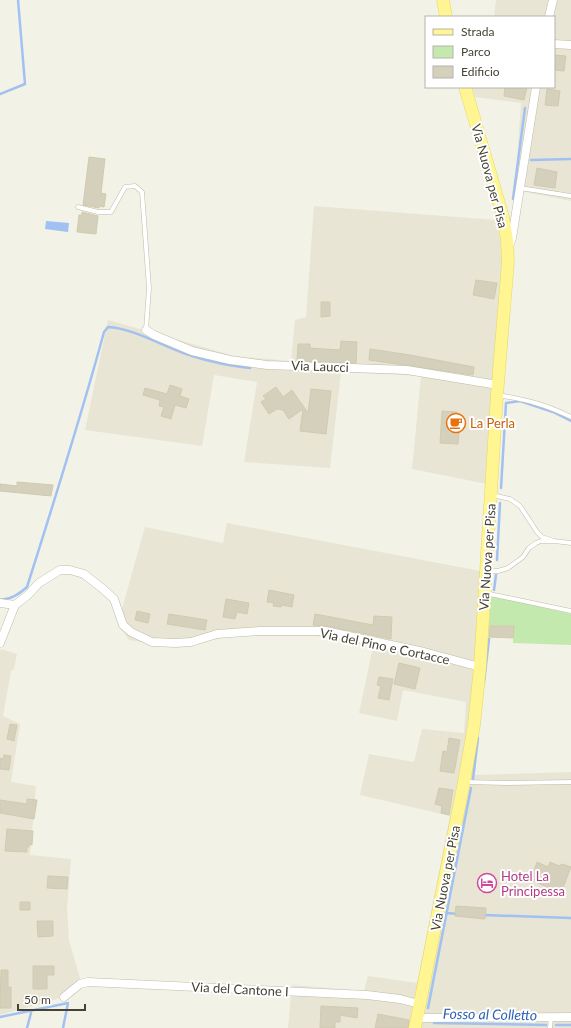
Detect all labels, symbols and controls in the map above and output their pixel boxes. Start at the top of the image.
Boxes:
legend [425,16,555,88]
text: Strada [461,24,494,39]
text: Parco [461,44,491,59]
text: Edificio [461,64,500,79]
street label: Via Nuova per Pisa [468,122,512,230]
street label: Via Laucci [291,357,349,375]
cafe icon: La Perla [445,412,467,434]
place label: La Perla [470,415,515,431]
street label: Via Nuova per Pisa [475,503,499,611]
street label: Via del Pino e Cortacce [319,624,451,668]
street label: Via Nuova per Pisa [427,824,463,932]
place label: Hotel La Principessa [501,868,565,899]
hotel icon: Hotel La Principessa [476,872,498,894]
street label: Via del Cantone I [191,978,289,1000]
scale bar [18,986,85,1012]
text: 50 m [24,992,51,1007]
water label: Fosso al Colletto [443,1005,537,1023]

